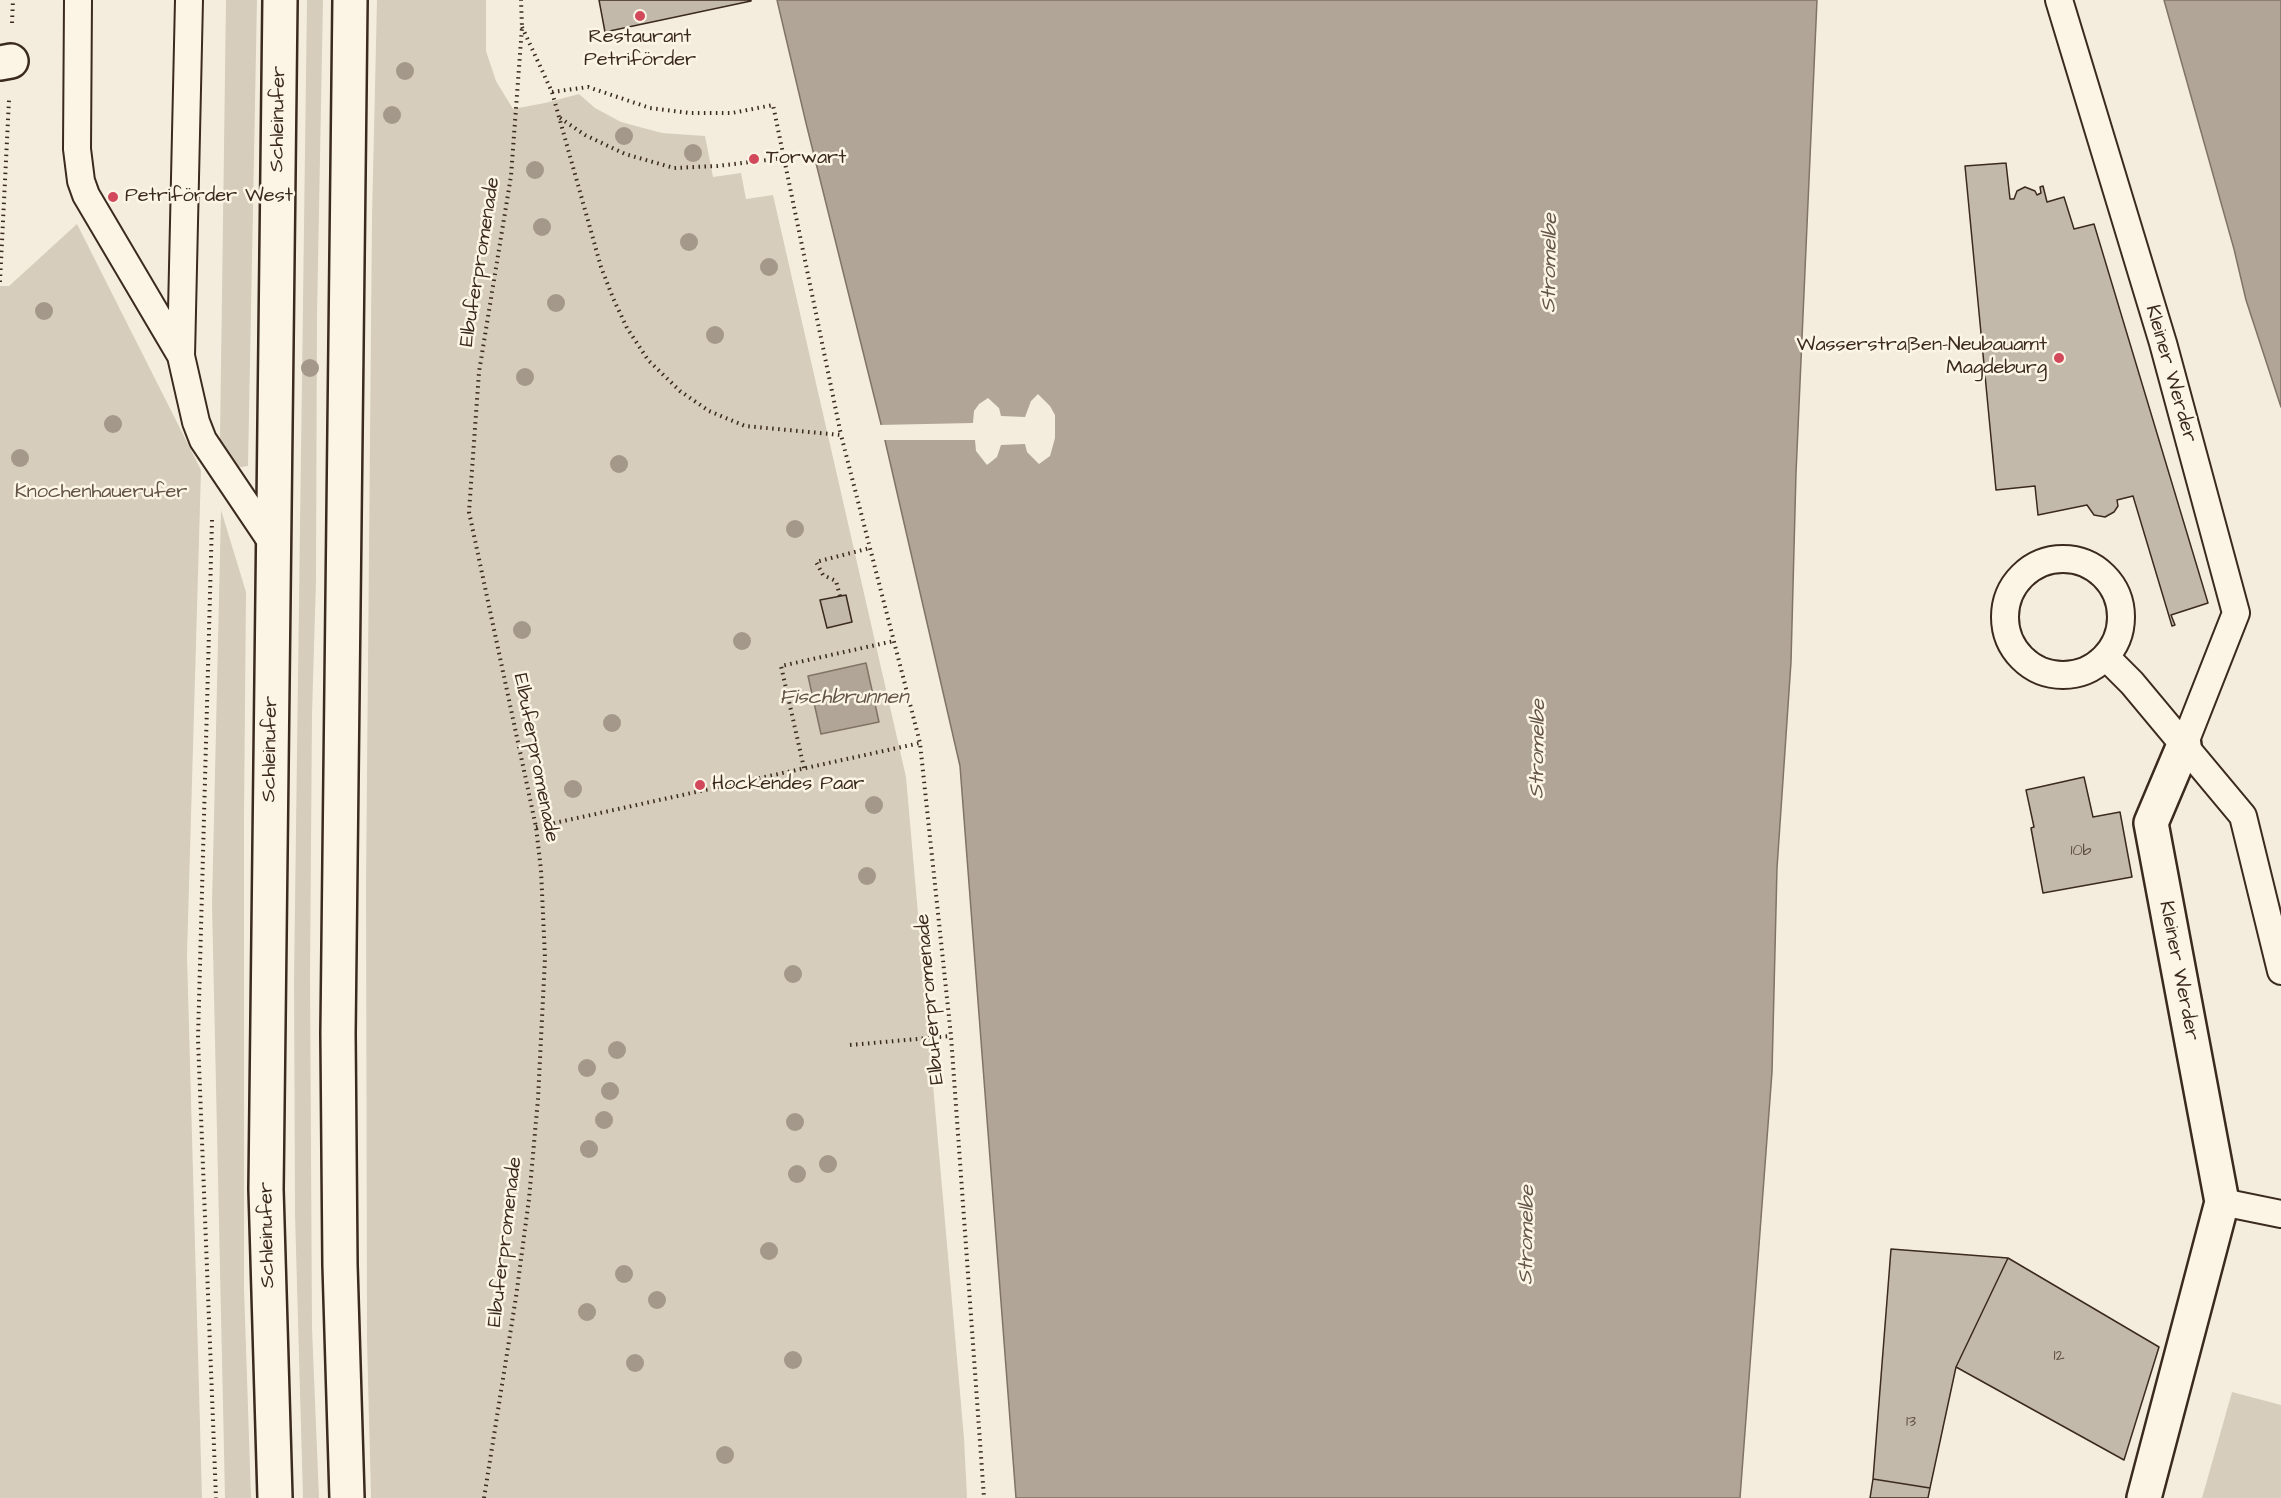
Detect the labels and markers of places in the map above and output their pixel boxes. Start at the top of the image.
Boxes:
marker: Restaurant Petriförder [633,9,647,23]
place label: Restaurant Petriförder [584,26,696,73]
place label: Torwart [766,147,846,171]
marker: Torwart [747,152,761,166]
place label: Petriförder West [125,185,293,209]
marker: Petriförder West [106,190,120,204]
place label: Wasserstraßen-Neubauamt Magdeburg [1797,334,2047,381]
marker: Wasserstraßen-Neubauamt Magdeburg [2052,351,2066,365]
place label: Hockendes Paar [712,773,864,797]
marker: Hockendes Paar [693,778,707,792]

